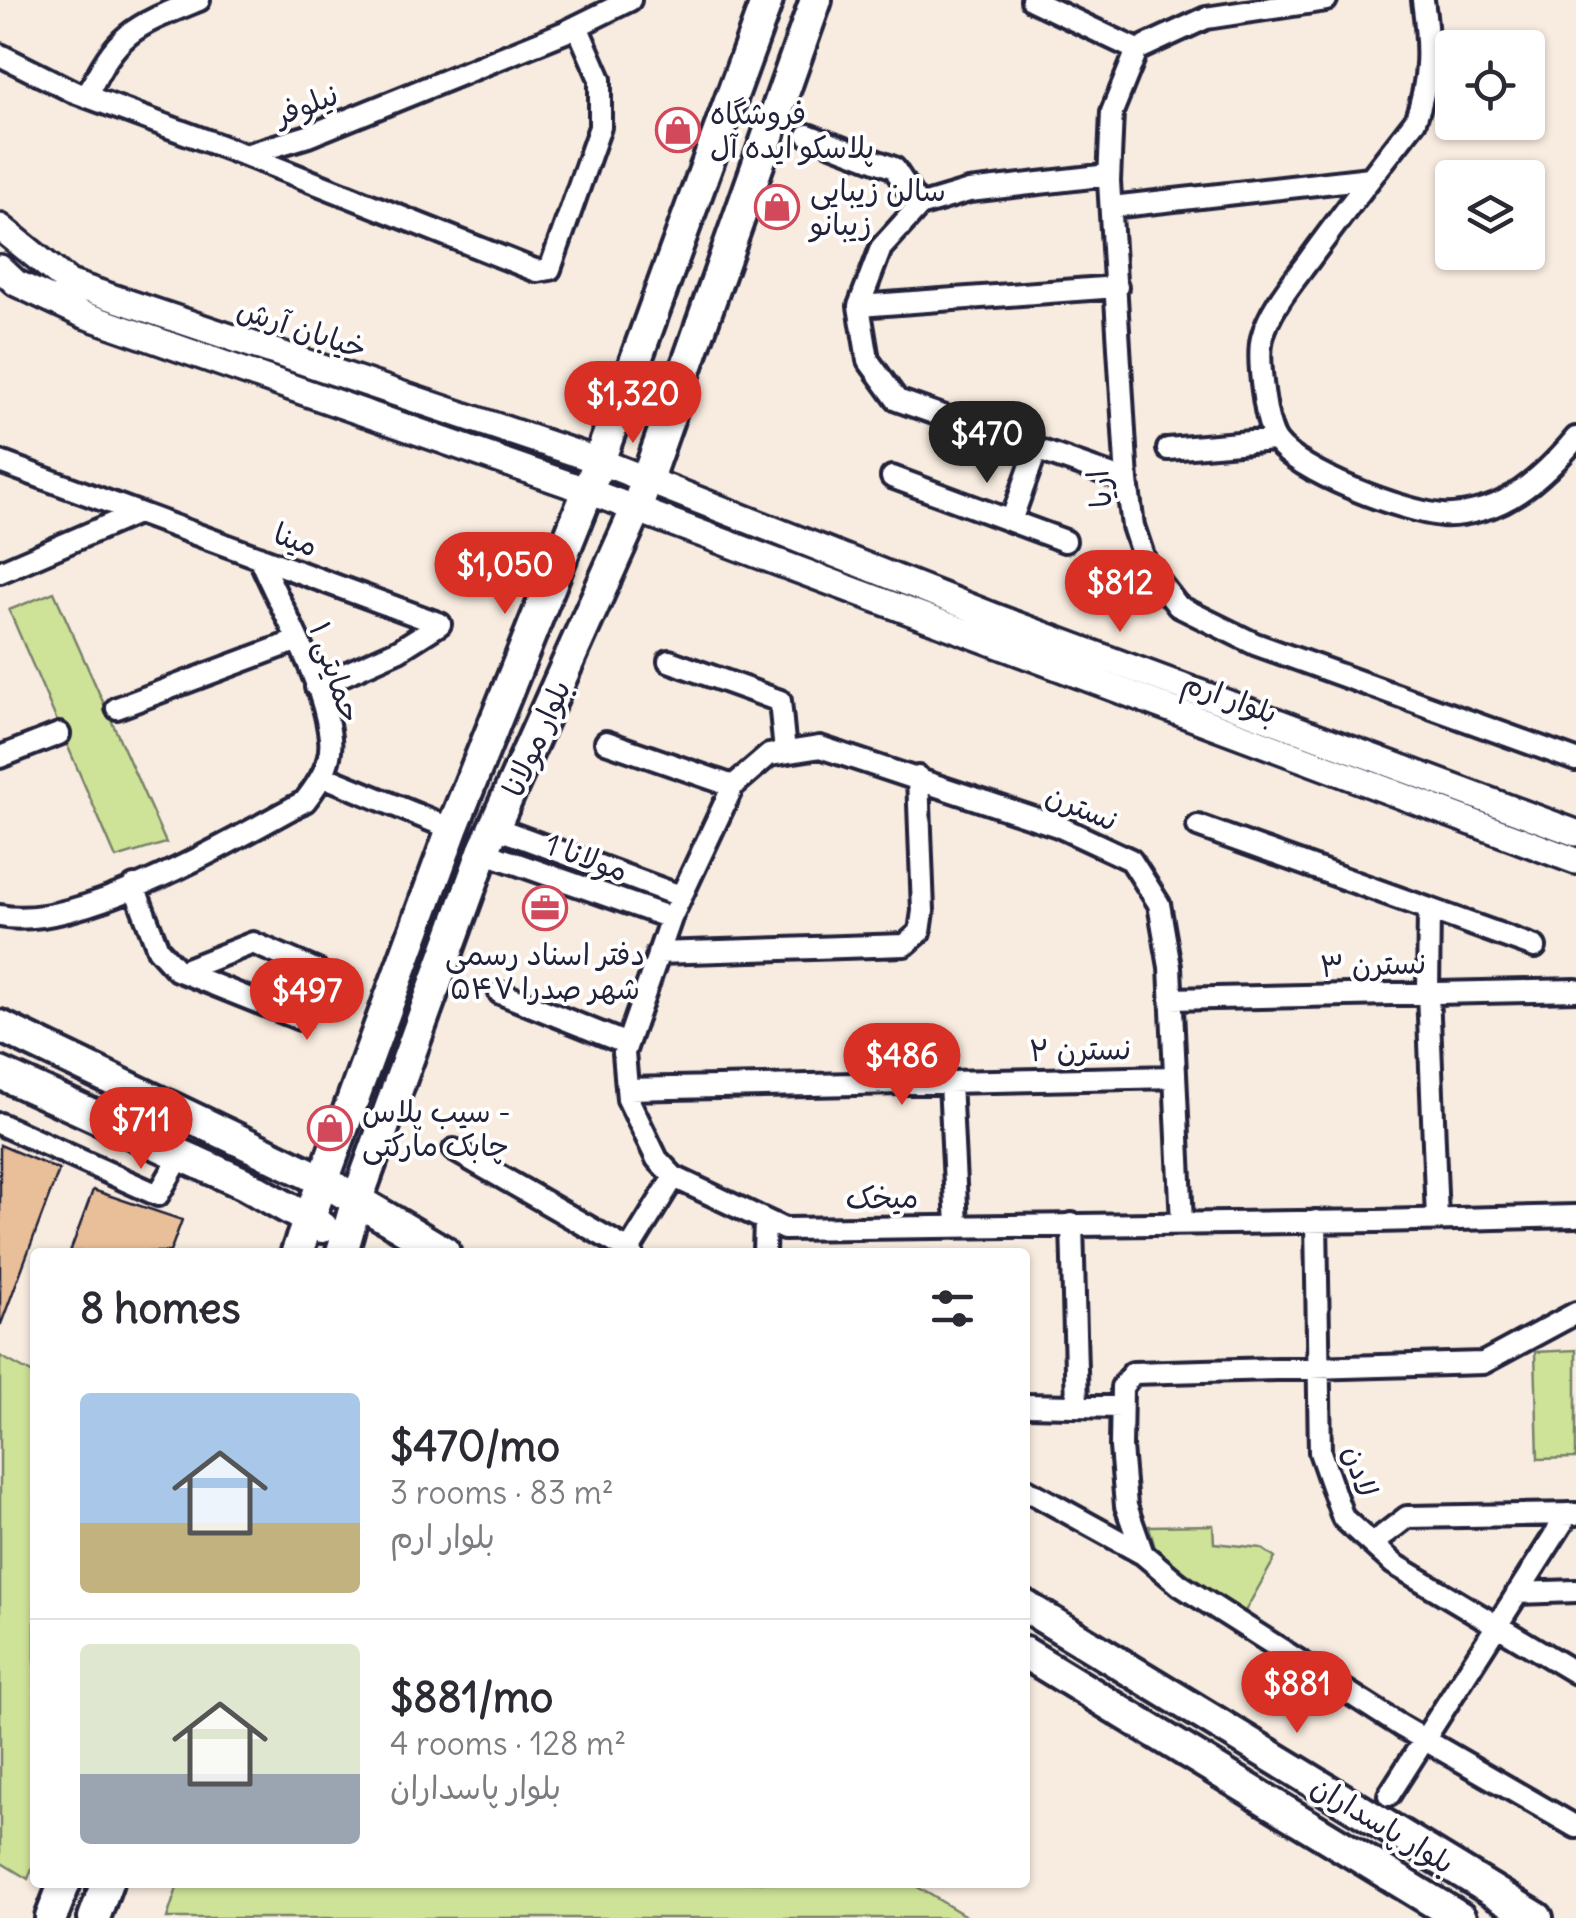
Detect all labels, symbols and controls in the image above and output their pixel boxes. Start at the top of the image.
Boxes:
map controls [1435,30,1545,270]
button: locate [1435,30,1545,140]
street label: نیلوفر [266,75,344,136]
place label: فروشگاه پلاسکو ایده آل [710,94,874,167]
shop icon: فروشگاه پلاسکو ایده آل [655,107,701,153]
button: layers [1435,160,1545,270]
place label: سالن‌ زیبایی زیبانو [808,171,946,243]
shop icon: سالن‌ زیبایی زیبانو [754,184,800,230]
street label: خیابان آرش [232,289,372,367]
pin: $1,320 [552,361,714,446]
text: $1,320 [586,373,680,414]
pin: $470 [928,401,1046,486]
text: $470 [951,413,1023,454]
street label: اریا [1078,468,1120,510]
street label: مینا [269,514,323,564]
pin: $1,050 [424,532,586,617]
text: $1,050 [456,544,554,585]
pin: $812 [1061,550,1179,635]
text: $812 [1087,562,1153,603]
street label: حمایتی ۱ [300,617,371,728]
street label: بلوار ارم [1176,662,1283,735]
street label: بلوار مولانا [493,674,580,803]
street label: نسترن [1040,775,1124,839]
street label: مولانا 1 [540,825,633,891]
office icon: دفتر اسناد رسمی ۵۴۷ شهر صدرا [522,885,568,931]
place label: دفتر اسناد رسمی ۵۴۷ شهر صدرا [445,935,645,1007]
street label: نسترن ۳ [1319,943,1427,985]
pin: $497 [248,958,366,1043]
text: $497 [272,970,342,1011]
pin: $486 [843,1023,961,1108]
street label: نسترن ۲ [1029,1029,1131,1069]
text: $486 [865,1035,939,1076]
pin: $711 [82,1087,200,1172]
place label: سیب پلاس - چابک مارکتی [362,1092,511,1165]
text: $711 [112,1099,170,1140]
shop icon: سیب پلاس - چابک مارکتی [307,1105,353,1151]
street label: میخک [845,1177,919,1217]
icon: filters [925,1281,980,1336]
text: 8 homes [80,1282,241,1334]
text: $470/mo [390,1420,560,1472]
icon: home [160,1433,280,1553]
street label: لادن [1335,1441,1387,1501]
text: 3 rooms · 83 m² [390,1472,614,1513]
text: بلوار ارم [390,1516,495,1557]
pin: $881 [1238,1651,1356,1736]
text: $881 [1263,1663,1331,1704]
text: $881/mo [390,1671,553,1723]
icon: home [160,1684,280,1804]
text: 4 rooms · 128 m² [390,1723,626,1764]
street label: بلوار پاسداران [1304,1766,1461,1882]
text: بلوار پاسداران [390,1767,561,1808]

